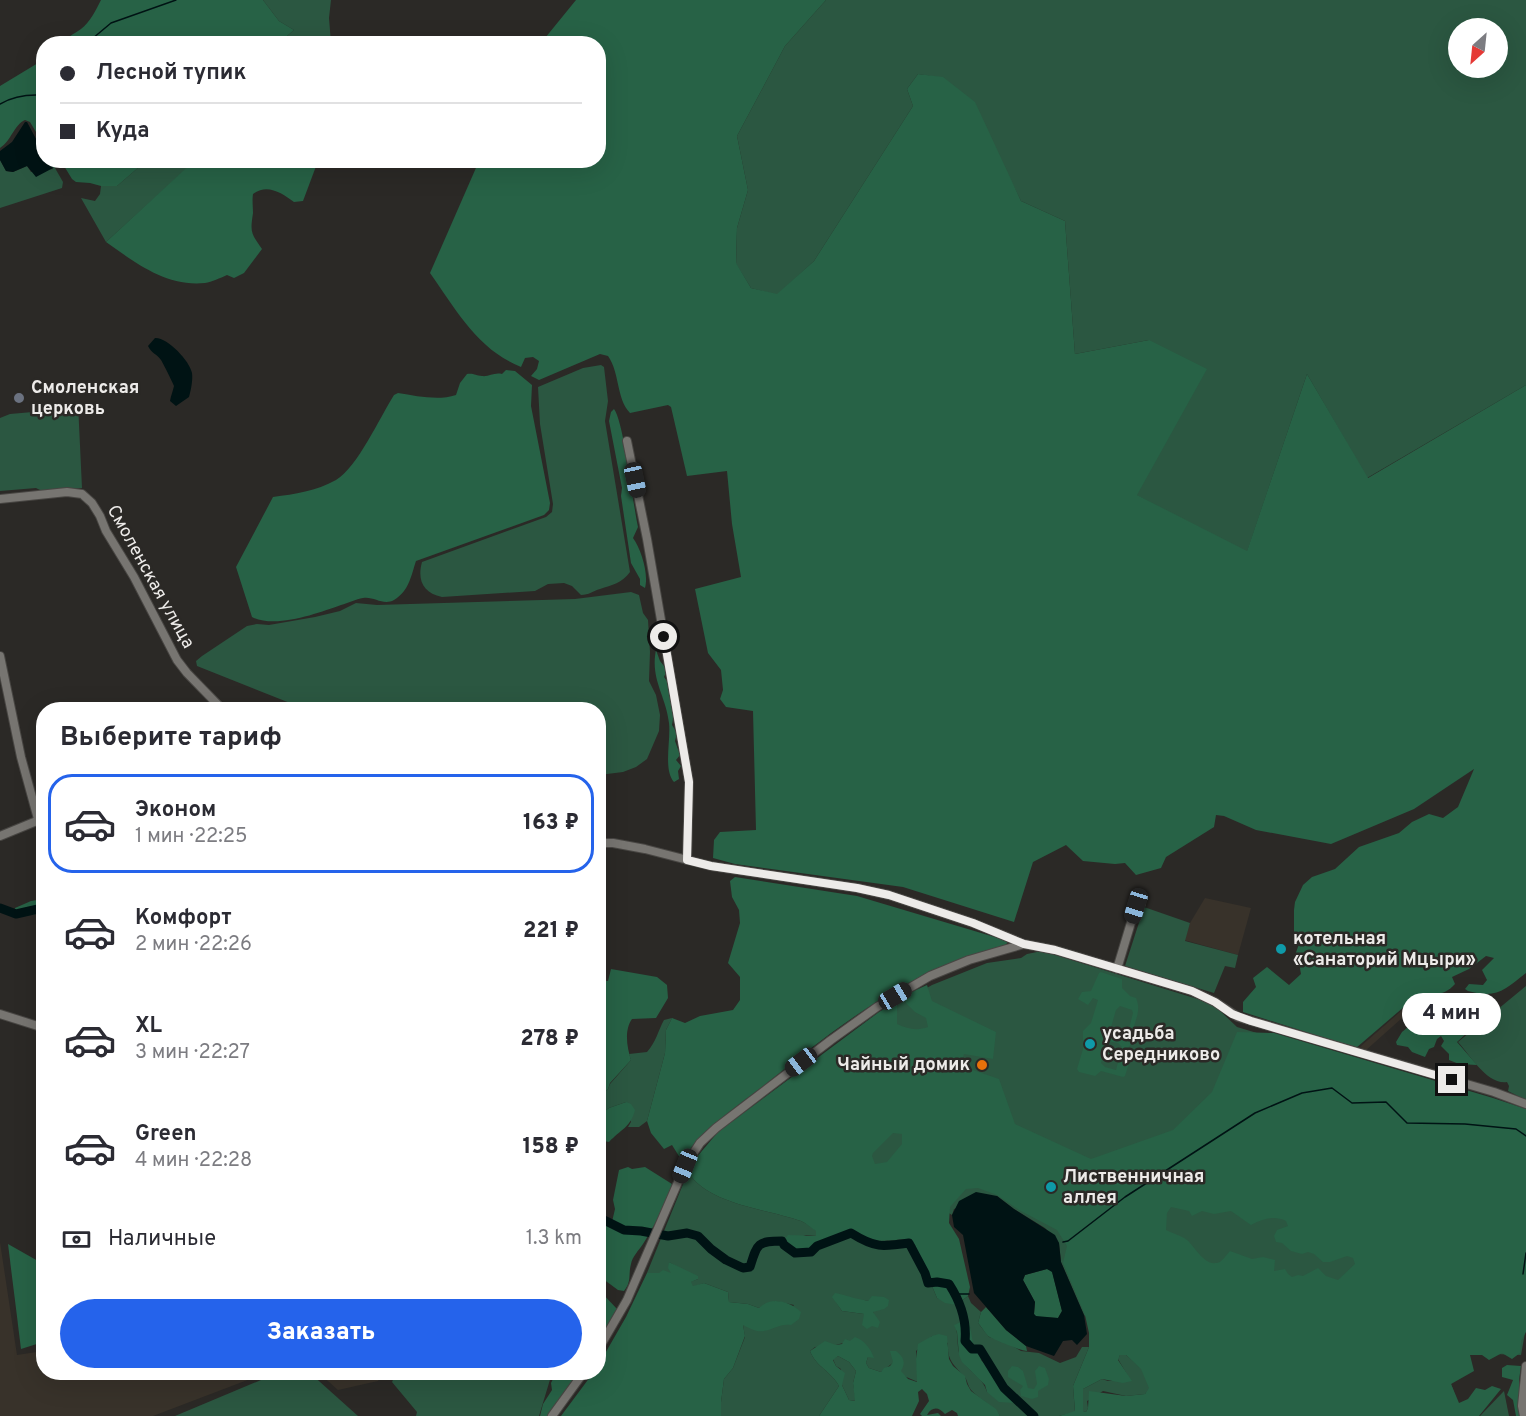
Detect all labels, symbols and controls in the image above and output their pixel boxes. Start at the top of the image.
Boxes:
north arrow [1448,18,1508,78]
map controls [1448,18,1508,78]
text: Лесной тупик [96,60,246,87]
text: Куда [96,118,150,145]
place label: Смоленская церковь [31,377,139,421]
marker: Смоленская церковь [12,391,26,405]
car [622,461,648,499]
street label: Смоленская улица [101,501,199,653]
route start [650,623,677,650]
text: Выберите тариф [60,721,282,755]
icon: car [63,797,117,851]
text: Эконом [135,797,216,824]
text: 163 ₽ [523,810,579,837]
text: 1 мин · 22:25 [135,824,248,850]
car [1122,886,1150,926]
icon: car [63,905,117,959]
text: Комфорт [135,905,232,932]
text: 221 ₽ [523,918,579,945]
place label: котельная «Санаторий Мцыри» [1293,928,1476,972]
text: 2 мин · 22:26 [135,932,252,958]
marker: котельная «Санаторий Мцыри» [1274,942,1288,956]
car [875,979,915,1013]
callout: 4 мин [1402,993,1502,1035]
text: 4 мин [1423,1001,1480,1027]
icon: car [63,1013,117,1067]
text: XL [135,1013,162,1040]
place label: усадьба Середниково [1102,1023,1220,1067]
text: 278 ₽ [520,1026,579,1053]
marker: усадьба Середниково [1083,1037,1097,1051]
text: 3 мин · 22:27 [135,1040,250,1066]
car [781,1044,821,1080]
place label: Чайный домик [837,1054,970,1077]
marker: Чайный домик [975,1058,989,1072]
route end [1438,1066,1465,1093]
icon: car [63,1121,117,1175]
text: Green [135,1121,197,1148]
text: 158 ₽ [522,1134,579,1161]
car [670,1146,700,1186]
text: 4 мин · 22:28 [135,1148,252,1174]
place label: Лиственничная аллея [1063,1166,1204,1210]
marker: Лиственничная аллея [1044,1180,1058,1194]
icon: cash [60,1223,93,1256]
text: Наличные [108,1226,216,1253]
text: 1.3 km [526,1226,582,1252]
button: Заказать [60,1299,582,1368]

